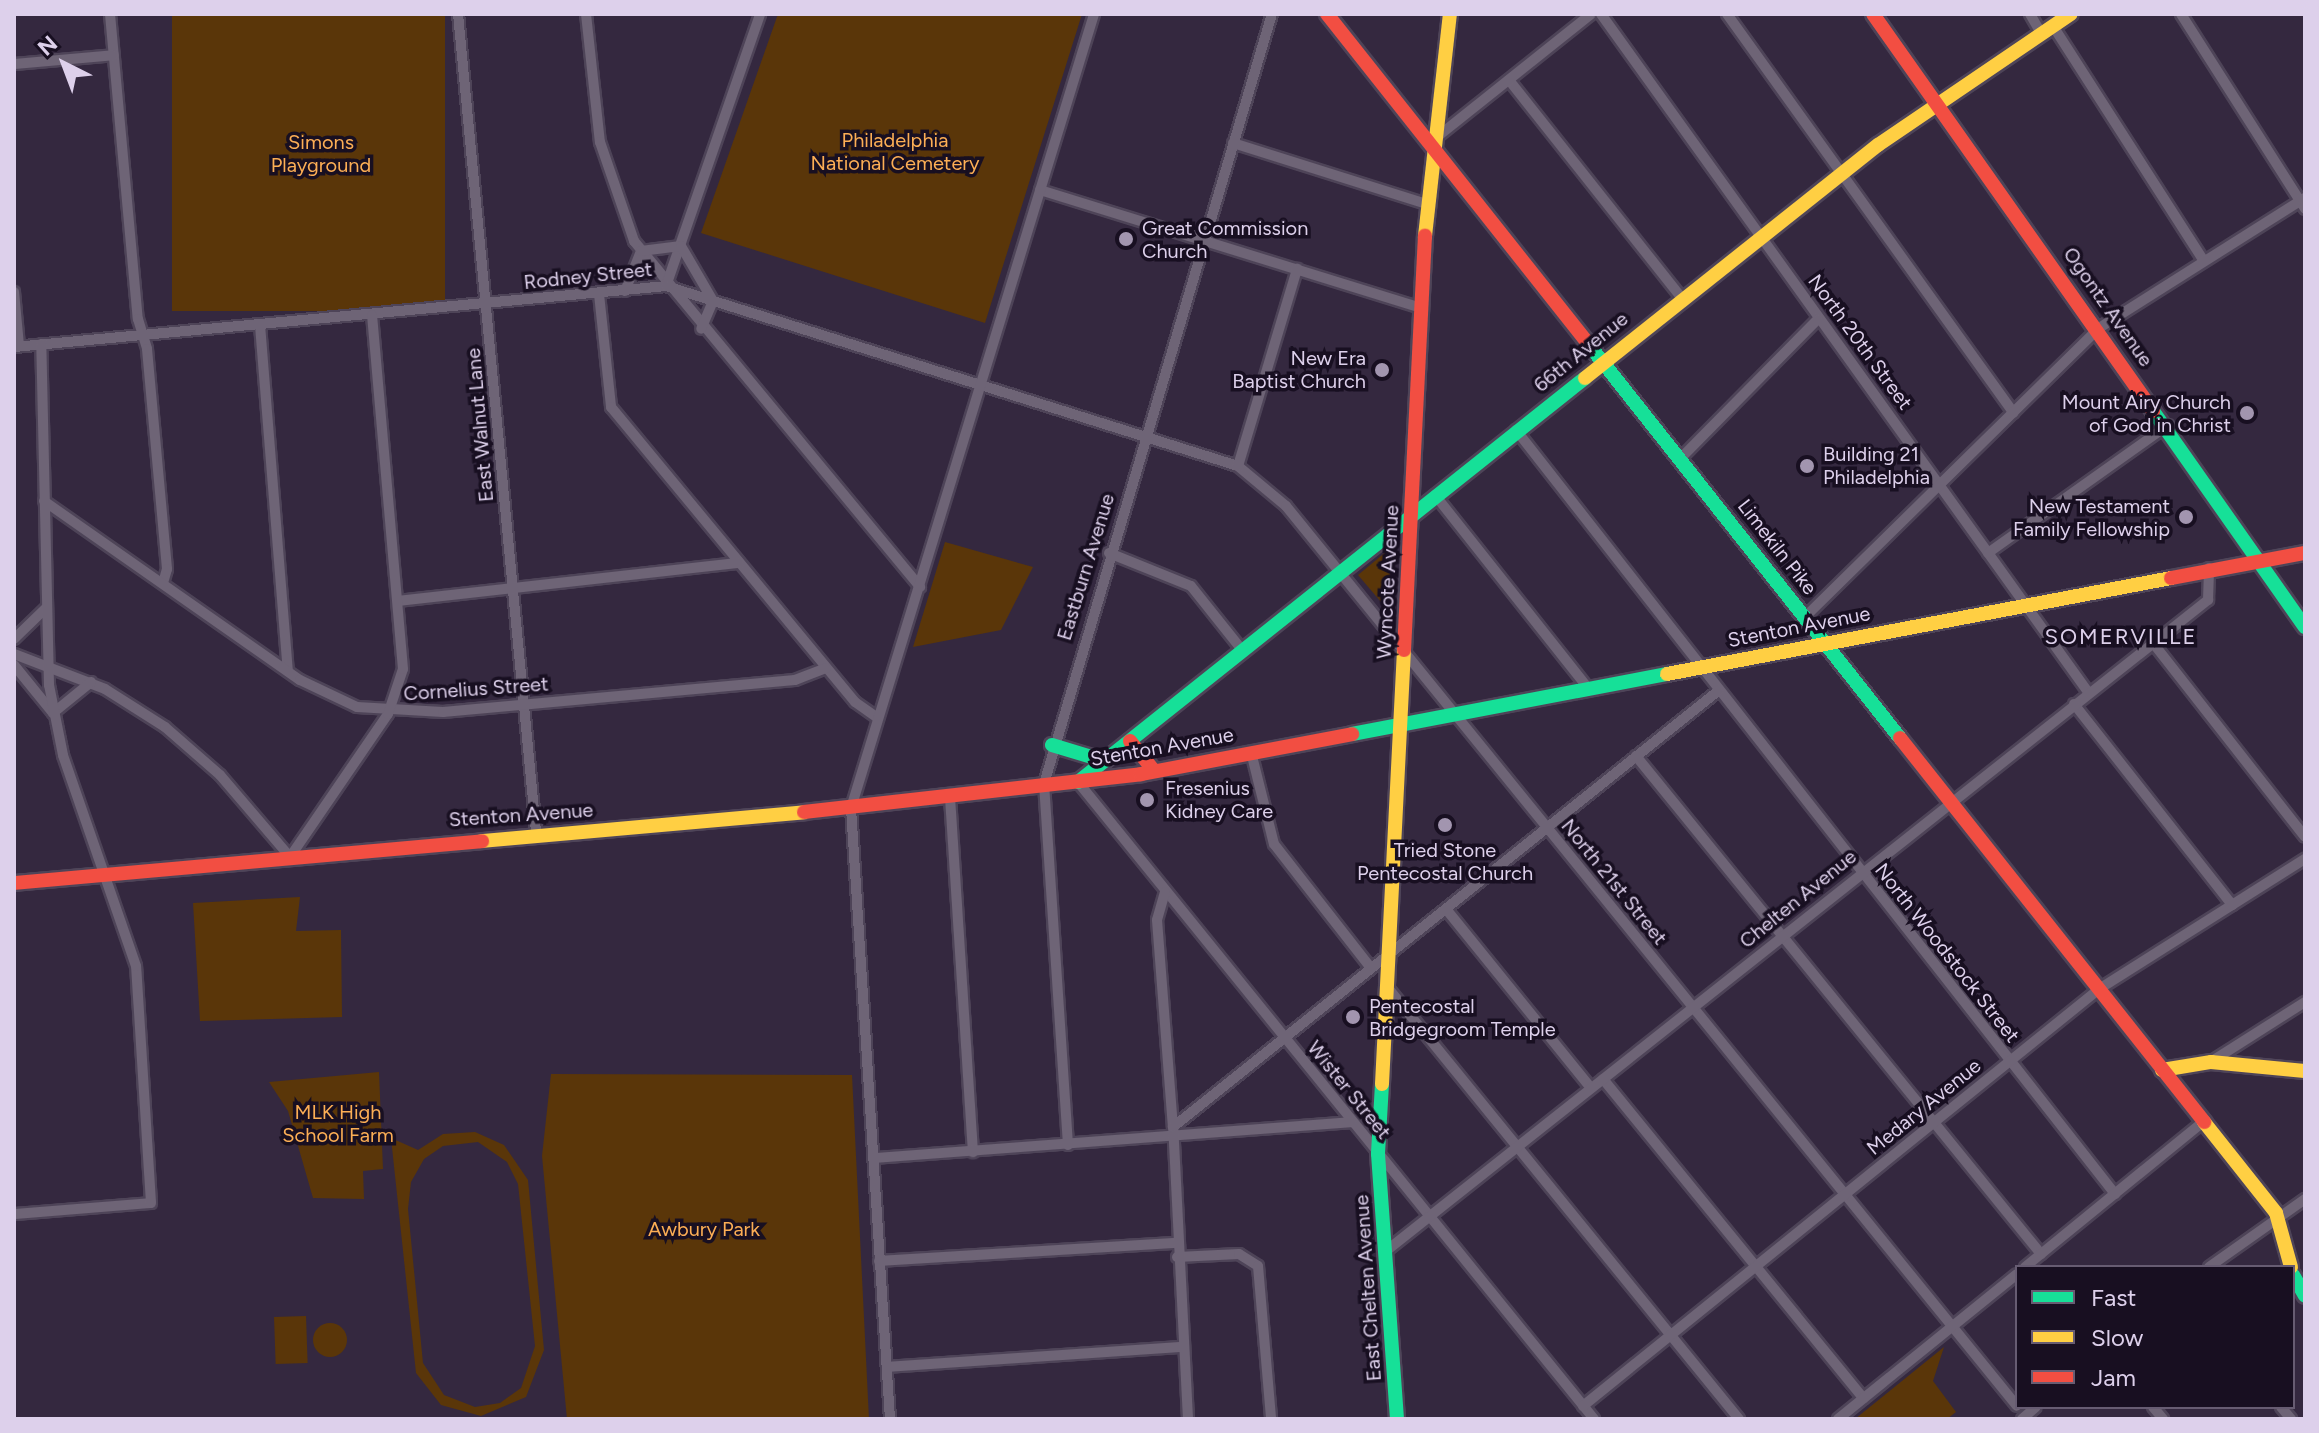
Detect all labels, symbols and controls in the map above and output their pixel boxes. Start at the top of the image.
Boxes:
north arrow [24,24,104,104]
text: N [32,30,63,62]
park label: Philadelphia National Cemetery [810,128,980,175]
park label: Simons Playground [271,130,371,177]
place label: Great Commission Church [1142,216,1308,263]
marker: Great Commission Church [1117,230,1135,248]
street label: Ogontz Avenue [2058,243,2158,371]
street label: Rodney Street [523,257,653,295]
street label: North 20th Street [1803,270,1917,414]
street label: 66th Avenue [1529,307,1633,397]
place label: New Era Baptist Church [1232,346,1366,393]
street label: East Walnut Lane [461,347,499,503]
marker: New Era Baptist Church [1373,361,1391,379]
place label: Mount Airy Church of God in Christ [2062,390,2231,437]
marker: Mount Airy Church of God in Christ [2238,404,2256,422]
place label: Building 21 Philadelphia [1823,442,1930,489]
marker: Building 21 Philadelphia [1798,457,1816,475]
street label: Eastburn Avenue [1052,491,1120,643]
place label: New Testament Family Fellowship [2013,494,2170,541]
street label: Limekiln Pike [1732,495,1822,599]
street label: Wyncote Avenue [1372,504,1404,660]
marker: New Testament Family Fellowship [2177,508,2195,526]
street label: Stenton Avenue [1726,601,1872,653]
district label: SOMERVILLE [2044,624,2198,650]
street label: Cornelius Street [403,672,549,706]
street label: Stenton Avenue [1089,723,1235,771]
place label: Fresenius Kidney Care [1165,776,1273,823]
marker: Fresenius Kidney Care [1136,789,1158,811]
street label: Stenton Avenue [448,798,594,832]
street label: North 21st Street [1556,814,1672,950]
marker: Tried Stone Pentecostal Church [1436,816,1454,834]
place label: Tried Stone Pentecostal Church [1357,838,1533,885]
street label: Chelten Avenue [1735,845,1861,953]
street label: North Woodstock Street [1870,859,2024,1047]
place label: Pentecostal Bridgegroom Temple [1369,994,1556,1041]
marker: Pentecostal Bridgegroom Temple [1344,1008,1362,1026]
street label: Wister Street [1302,1036,1396,1144]
street label: Medary Avenue [1862,1054,1986,1160]
park label: MLK High School Farm [282,1100,394,1147]
street label: East Chelten Avenue [1350,1194,1386,1382]
park label: Awbury Park [648,1217,760,1241]
legend [2015,1265,2295,1409]
text: Fast [2091,1283,2136,1312]
text: Slow [2091,1323,2143,1352]
text: Jam [2091,1363,2136,1392]

